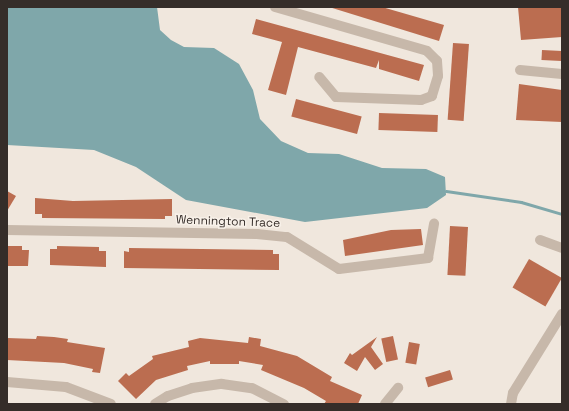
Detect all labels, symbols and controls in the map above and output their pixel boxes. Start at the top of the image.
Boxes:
street label: Wennington Trace [175,213,281,231]

